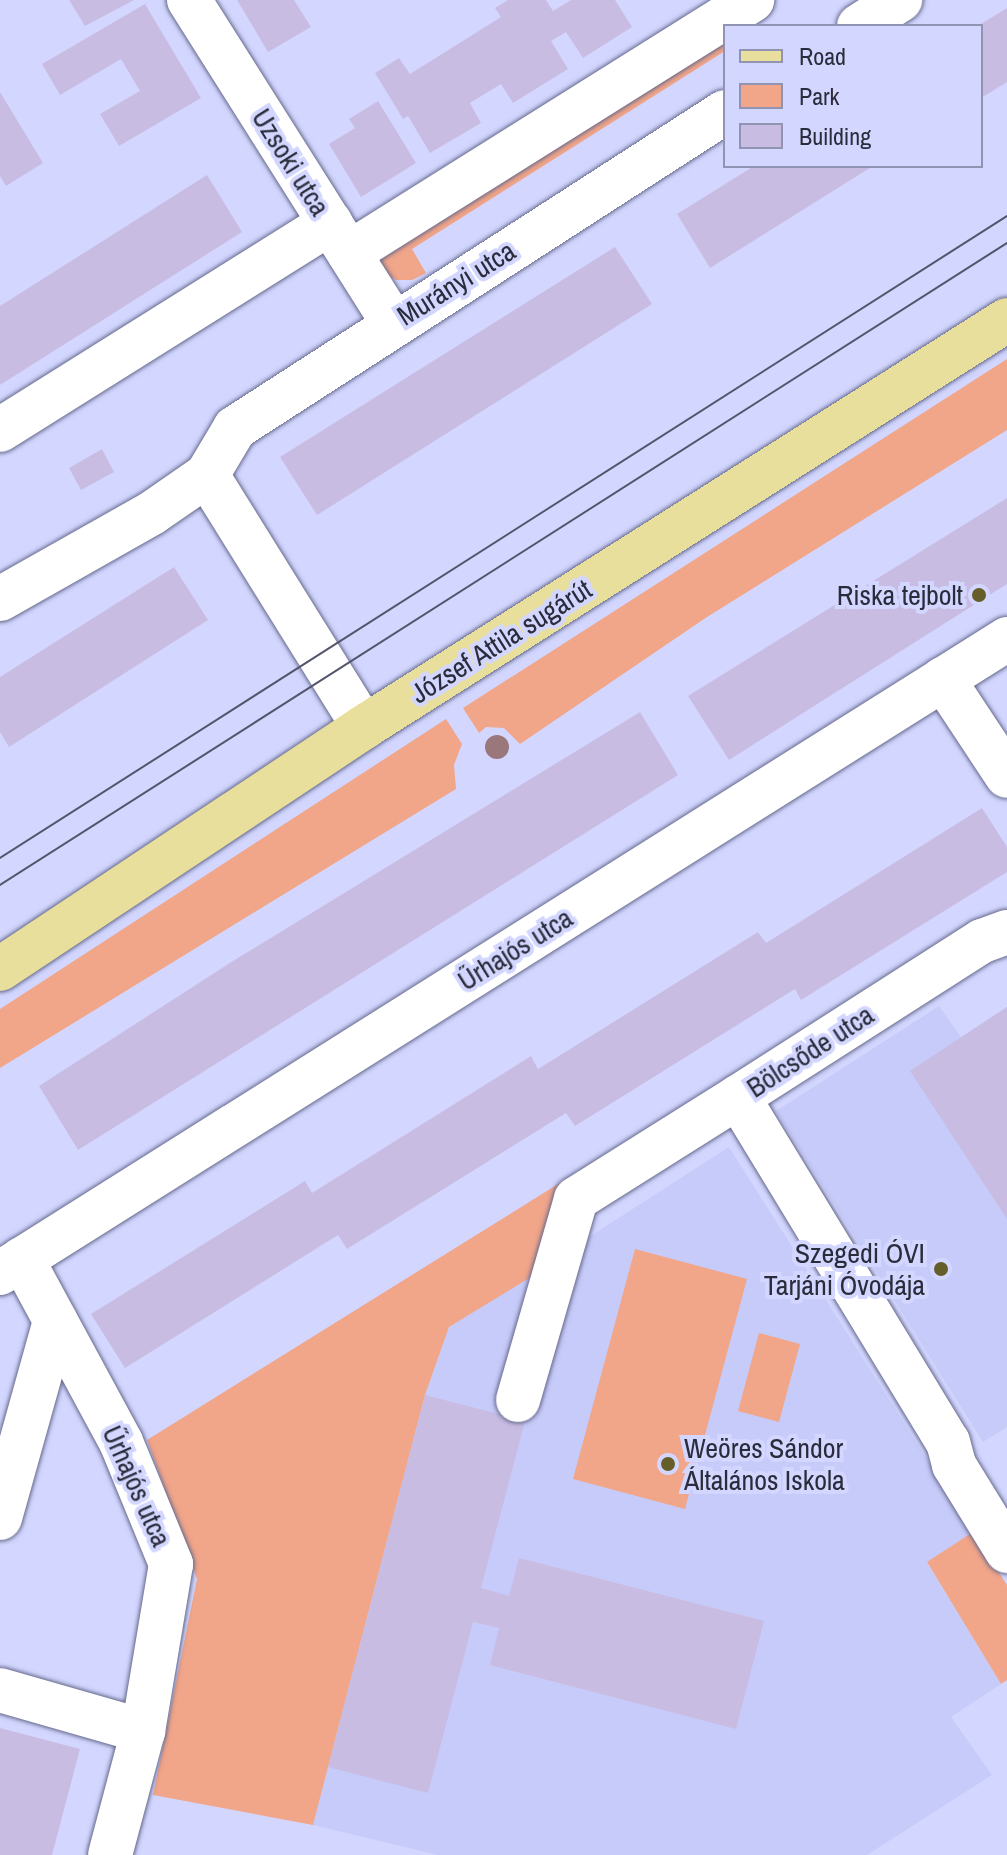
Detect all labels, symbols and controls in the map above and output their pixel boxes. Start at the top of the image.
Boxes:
legend [723,24,983,168]
text: Road [799,40,846,72]
text: Park [799,80,839,112]
street label: Uzsoki utca [245,102,337,222]
text: Building [799,120,871,152]
street label: Murányi utca [391,234,521,332]
street label: József Attila sugárút [404,572,598,710]
place label: Riska tejbolt [837,578,963,612]
marker: Riska tejbolt [970,586,988,604]
street label: Űrhajós utca [451,901,579,997]
street label: Bölcsőde utca [740,998,880,1104]
place label: Szegedi ÓVI Tarjáni Óvodája [764,1236,925,1302]
marker: Szegedi ÓVI Tarjáni Óvodája [932,1260,950,1278]
street label: Űrhajós utca [95,1420,179,1552]
place label: Weöres Sándor Általános Iskola [684,1431,845,1497]
marker: Weöres Sándor Általános Iskola [659,1455,677,1473]

